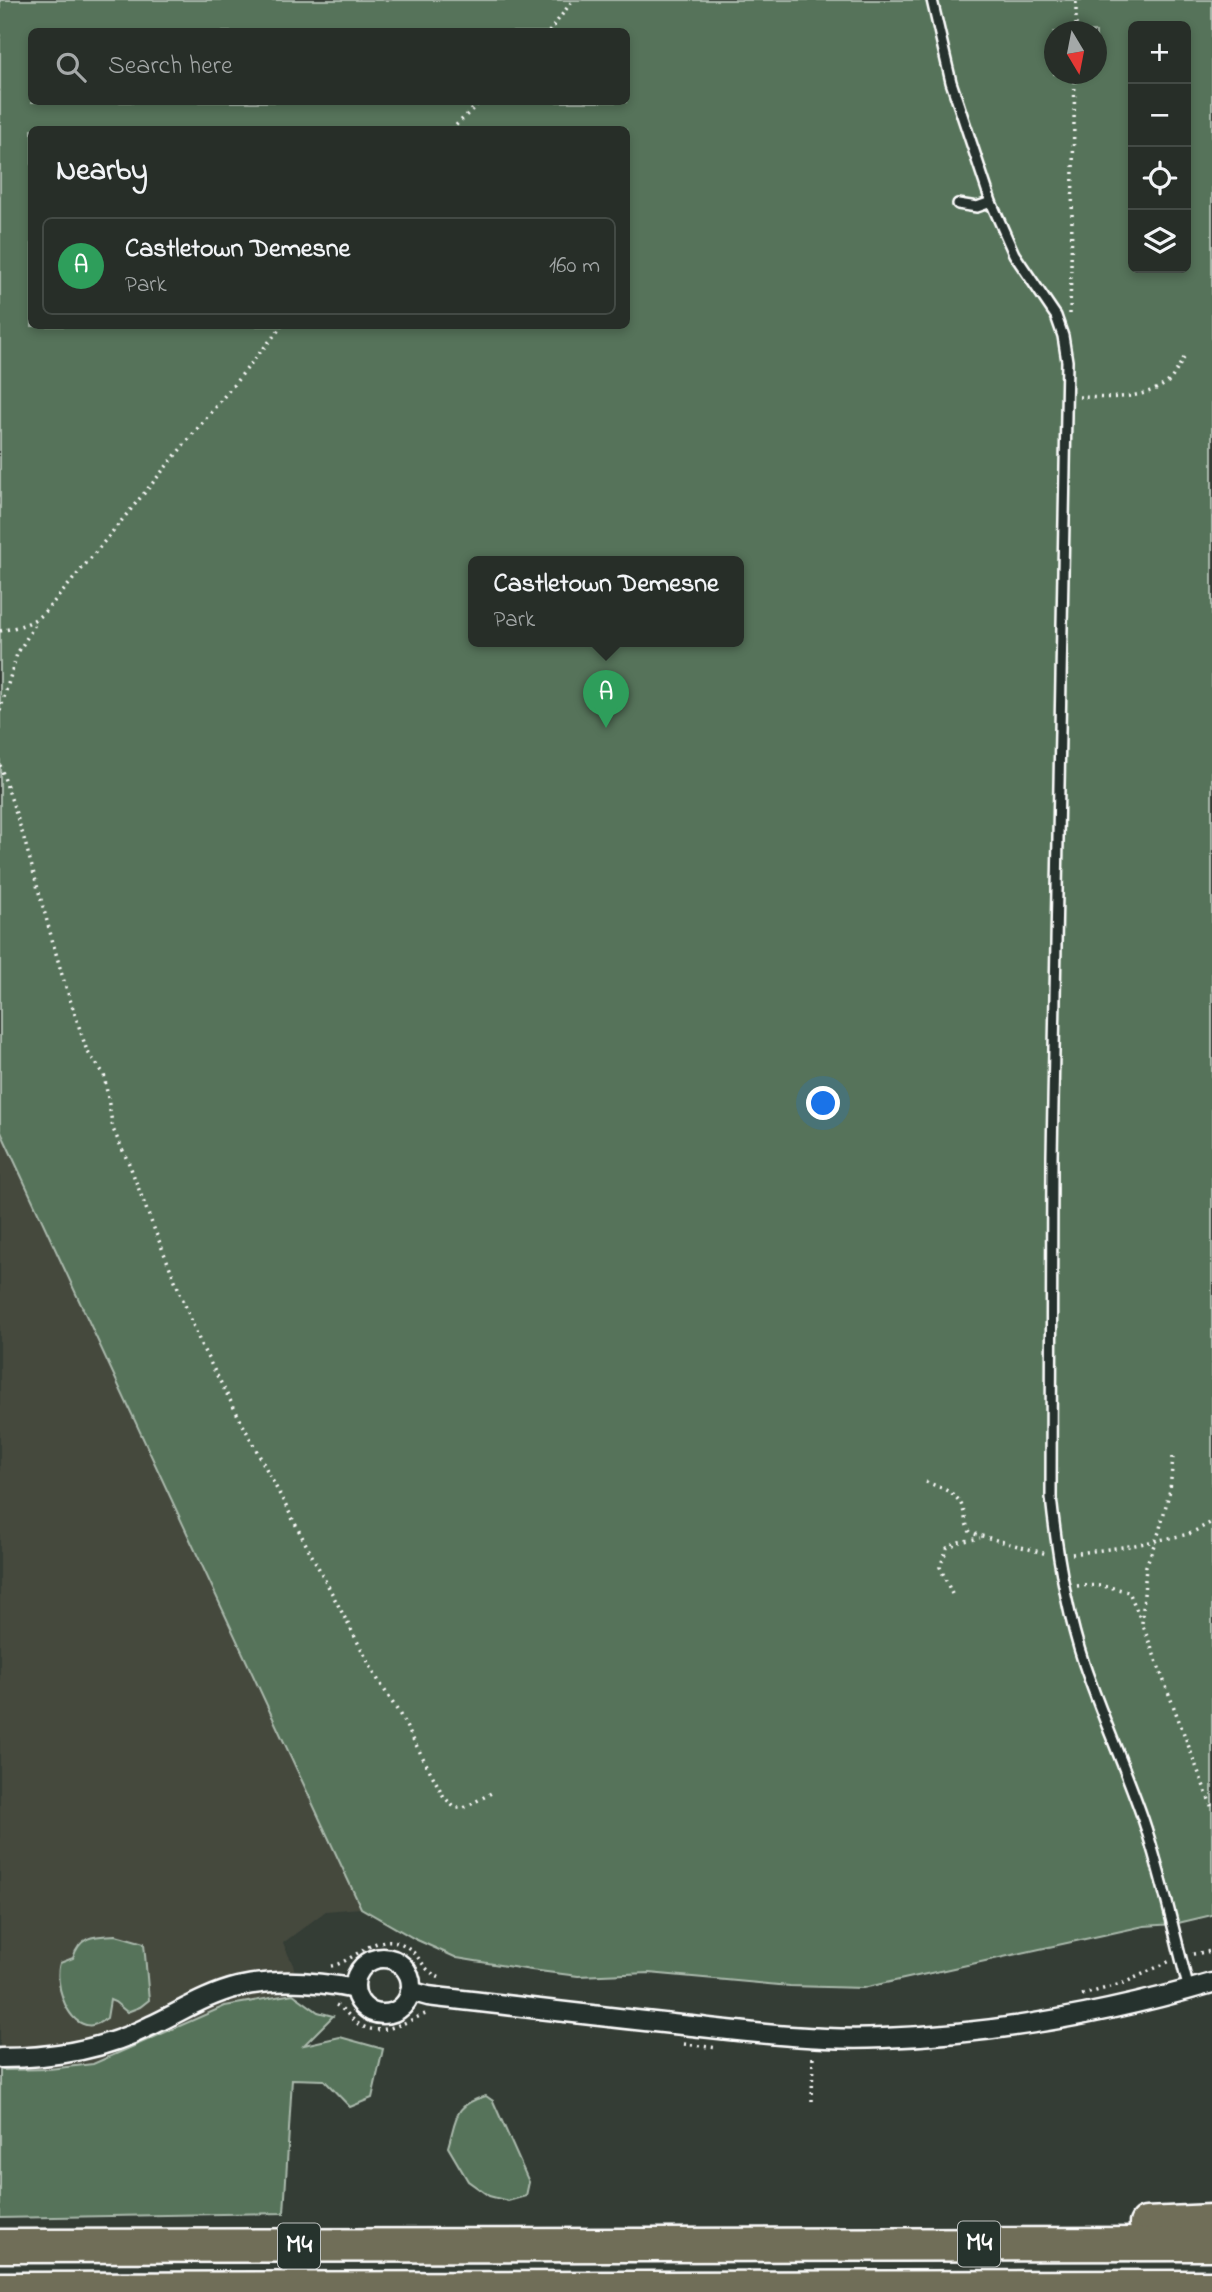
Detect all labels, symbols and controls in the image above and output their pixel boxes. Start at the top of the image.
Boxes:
north arrow [1044,21,1107,84]
map controls [1128,21,1191,273]
button: + [1128,21,1191,84]
search box [28,28,630,105]
icon: search [52,48,90,86]
text: Search here [108,48,233,86]
button: − [1128,84,1191,147]
button: locate [1128,147,1191,210]
text: Nearby [56,150,148,194]
button: layers [1128,210,1191,273]
text: Castletown Demesne [125,231,350,269]
text: A [74,250,88,283]
text: 160 m [549,250,600,283]
text: Park [125,269,167,302]
popup [468,556,744,647]
text: Castletown Demesne [493,566,719,604]
text: Park [493,604,535,637]
pin: A [583,670,629,728]
your location [806,1086,840,1120]
road number: M4 [958,2222,1000,2266]
road number: M4 [278,2224,320,2268]

